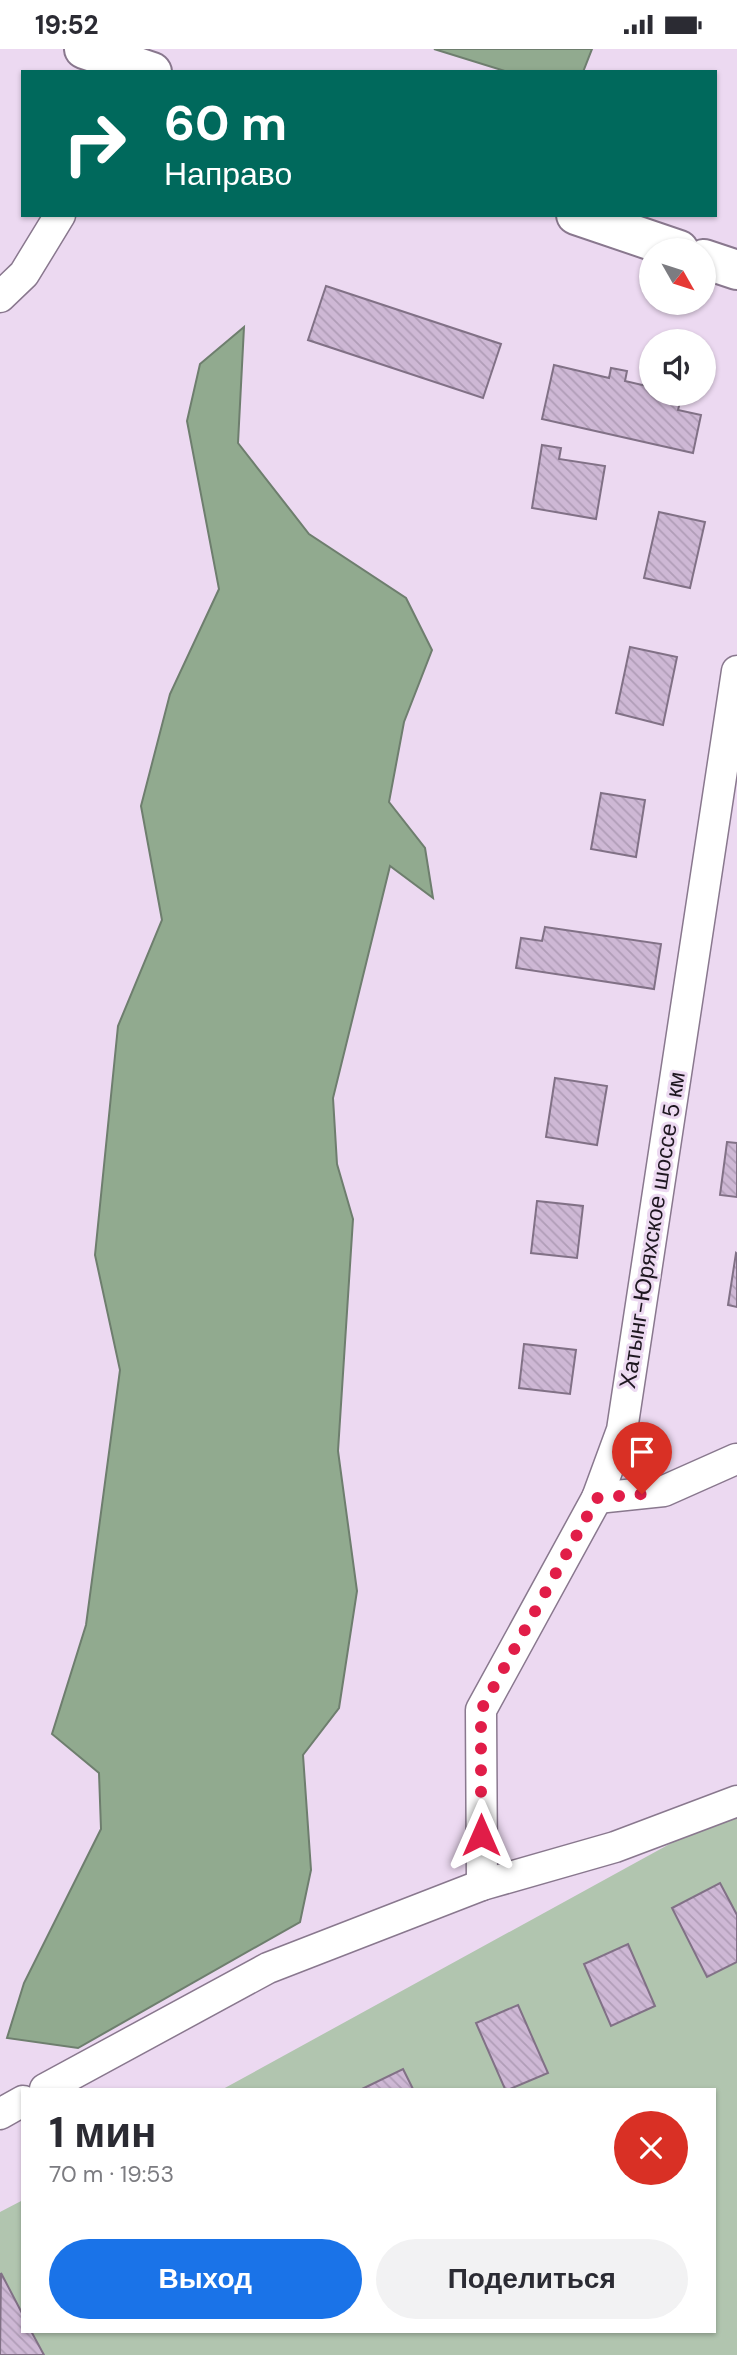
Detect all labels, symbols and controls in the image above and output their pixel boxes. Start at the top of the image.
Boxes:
text: 19:52 [35,8,99,42]
text: 60 m [164,91,287,155]
icon: right [49,98,140,189]
text: Направо [164,153,292,195]
north arrow [639,238,716,315]
map controls [639,238,716,406]
button: sound [639,329,716,406]
street label: Хатынг-Юряхское шоссе 5 км [612,1069,692,1391]
pin [612,1422,672,1494]
icon: arrive [623,1433,661,1471]
position arrow [444,1798,518,1872]
text: 1 мин [49,2105,156,2160]
button: close [614,2111,688,2185]
text: 70 m · 19:53 [49,2159,174,2189]
button: Выход [49,2239,362,2319]
button: Поделиться [376,2239,688,2319]

